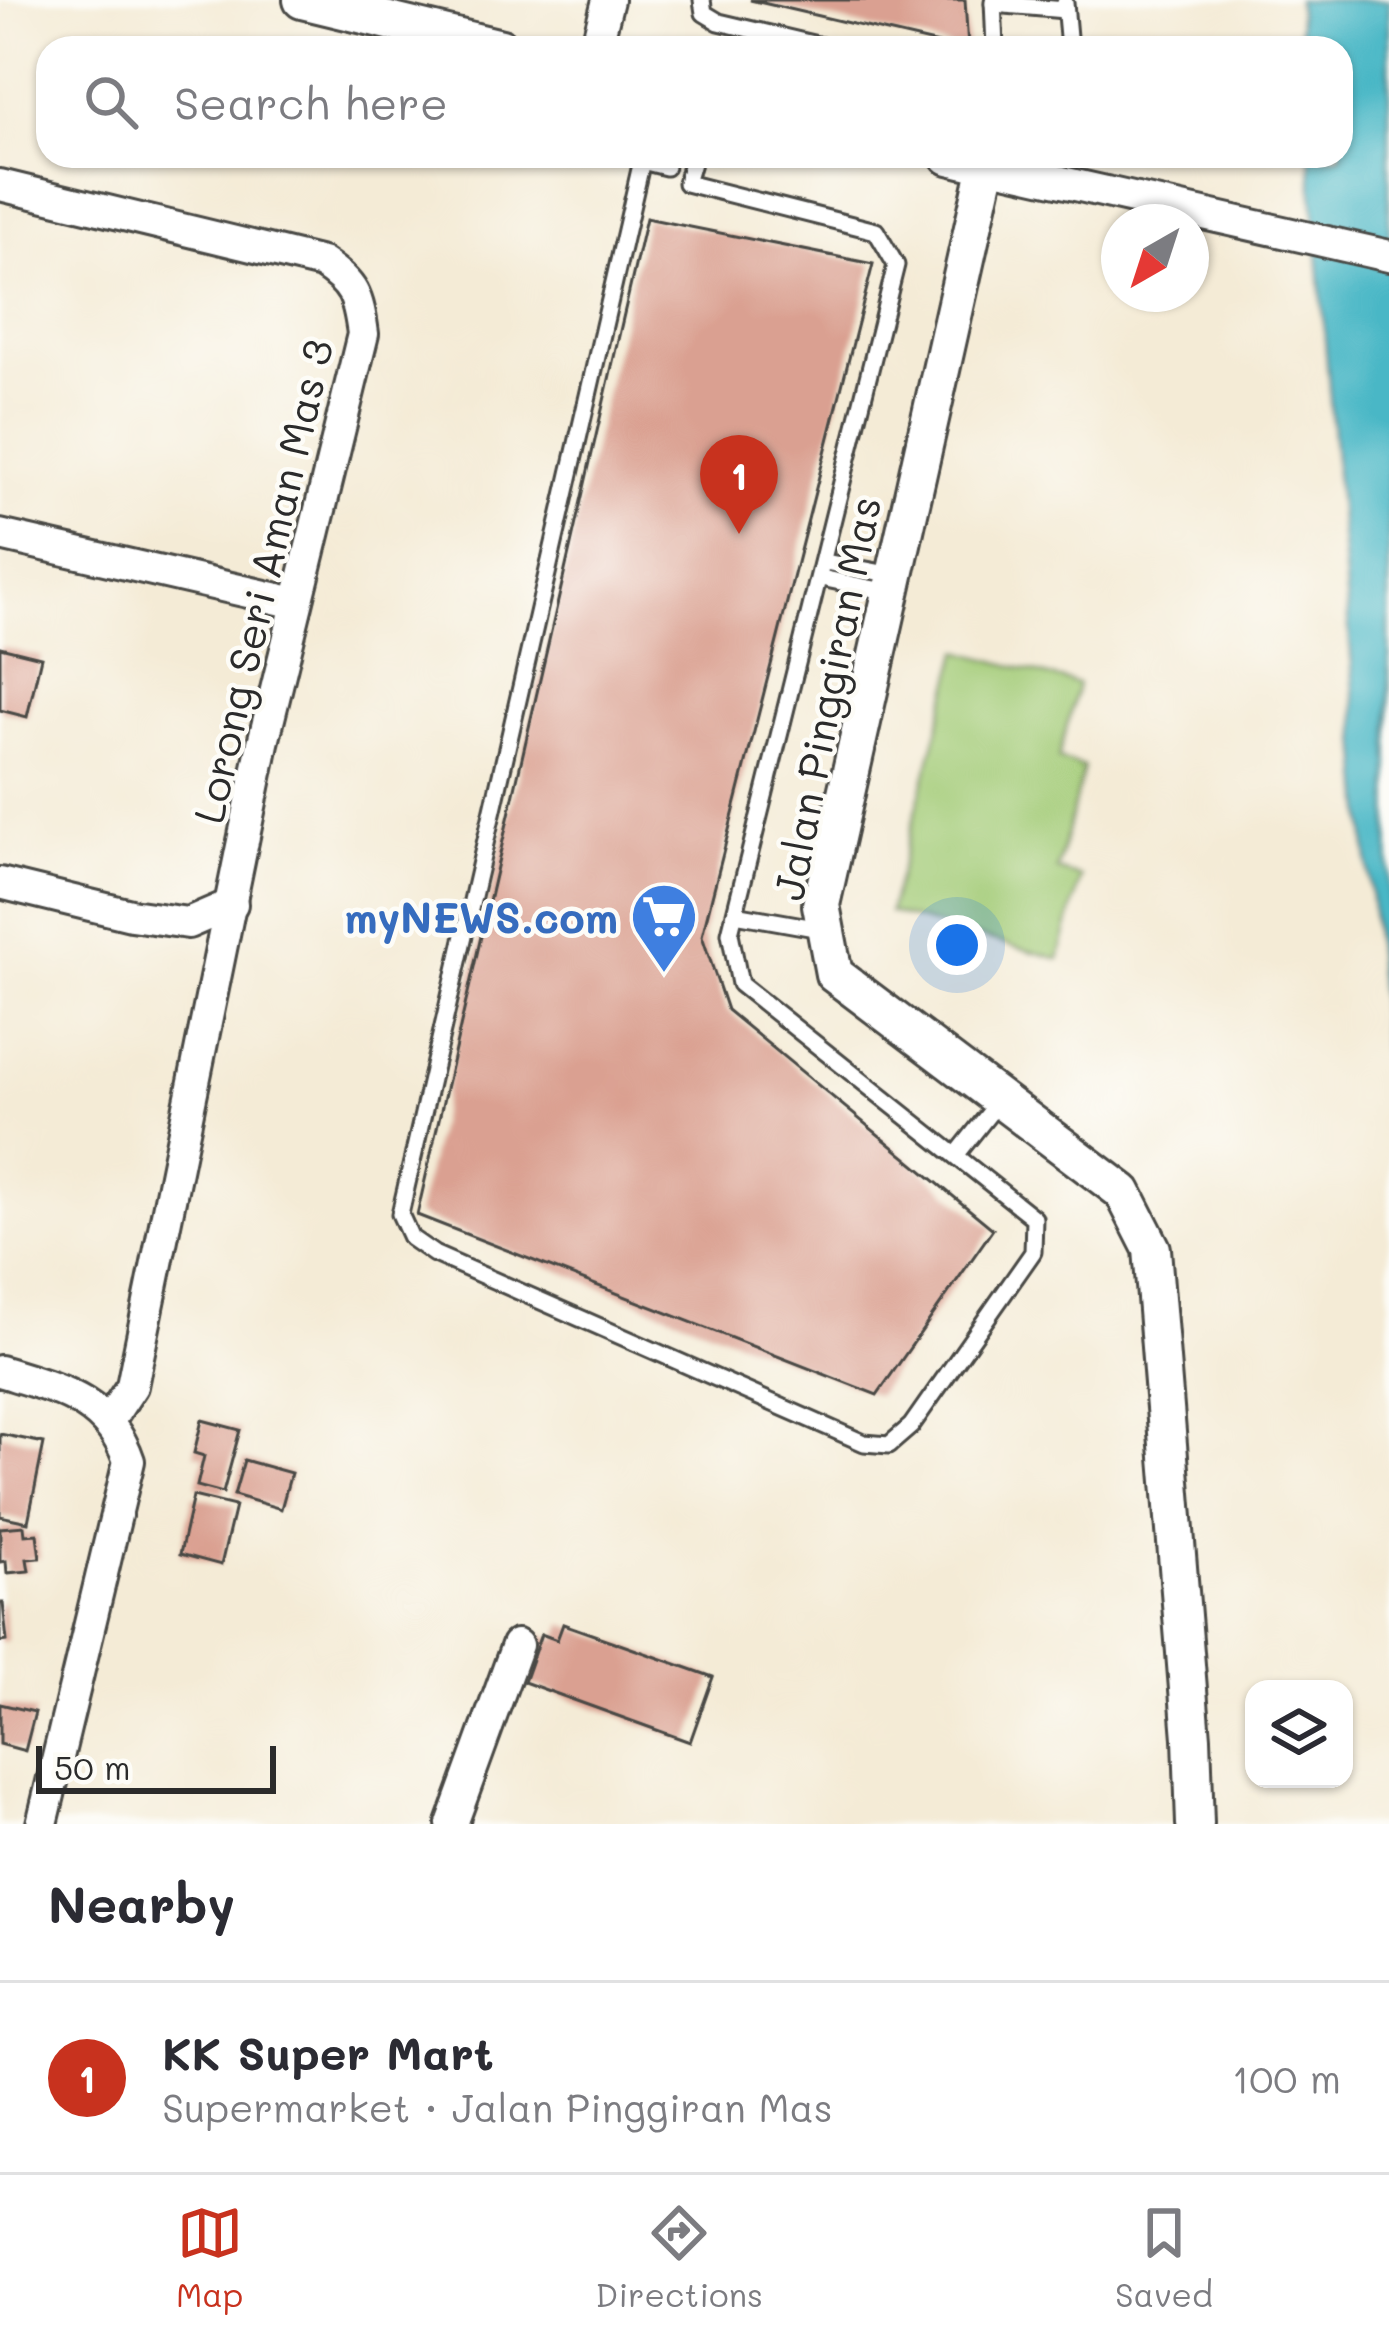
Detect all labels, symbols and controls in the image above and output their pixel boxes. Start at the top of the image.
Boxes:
search box [36,36,1353,168]
icon: search [78,69,144,135]
text: Search here [174,73,448,131]
north arrow [1101,204,1209,312]
street label: Lorong Seri Aman Mas 3 [180,334,344,828]
pin: 1 [700,435,778,534]
street label: Jalan Pinggiran Mas [760,492,892,904]
supermarket icon: myNEWS.com [629,881,699,975]
place label: myNEWS.com [344,889,618,944]
your location [927,915,987,975]
map controls [1245,1680,1353,1788]
button: layers [1245,1680,1353,1788]
scale bar [36,1740,276,1793]
text: 50 m [54,1745,130,1788]
text: Nearby [48,1869,235,1936]
text: KK Super Mart [162,2023,494,2081]
text: 1 [78,2052,96,2103]
text: 100 m [1232,2052,1341,2103]
text: Supermarket · Jalan Pinggiran Mas [162,2081,833,2132]
tab: Map [176,2200,243,2315]
tab: Directions [595,2200,763,2315]
tab: Saved [1115,2200,1213,2315]

